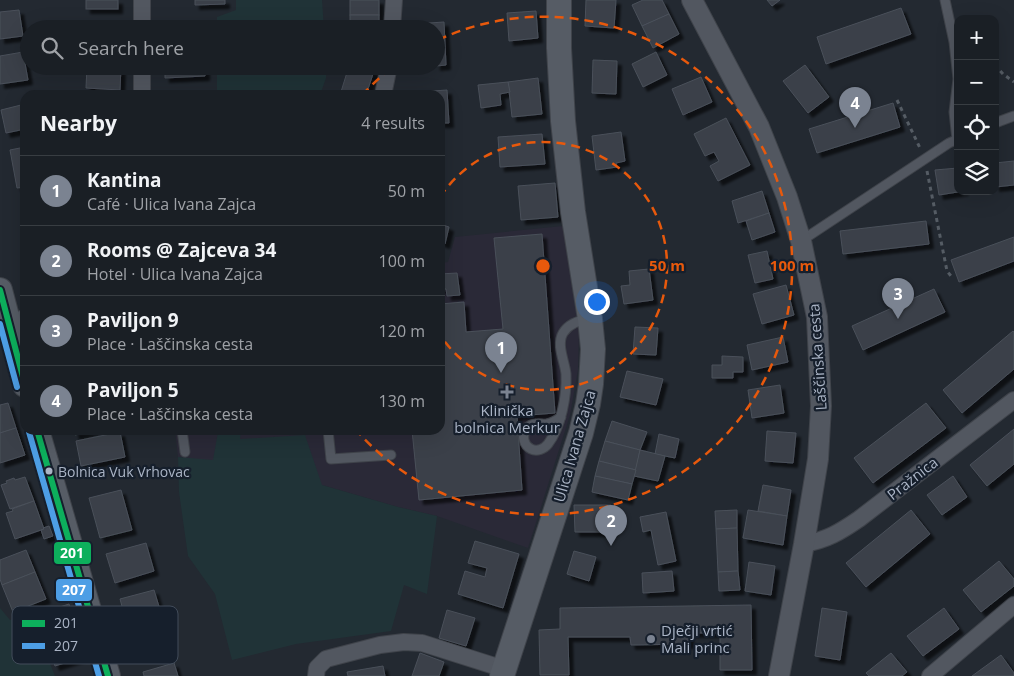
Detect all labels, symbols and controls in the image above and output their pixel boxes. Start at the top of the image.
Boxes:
map controls [954,15,999,195]
button: + [954,15,999,60]
search box [20,20,445,75]
icon: search [38,34,66,62]
text: Search here [78,35,184,61]
button: − [954,60,999,105]
pin: 4 [839,87,871,128]
button: locate [954,105,999,150]
text: Nearby [40,109,117,137]
text: 4 results [361,112,425,134]
button: layers [954,150,999,195]
text: Kantina [87,167,162,193]
text: 1 [51,180,61,202]
text: 50 m [388,180,425,202]
text: Café · Ulica Ivana Zajca [87,193,256,215]
text: Rooms @ Zajceva 34 [87,237,276,263]
text: 2 [51,250,61,272]
text: 100 m [379,250,425,272]
text: 50 m [649,255,685,275]
text: 100 m [770,255,814,275]
centre of rings [534,257,552,275]
text: Hotel · Ulica Ivana Zajca [87,263,263,285]
pin: 3 [882,278,914,319]
your location [584,289,610,315]
street label: Laščinska cesta [803,303,831,411]
text: Paviljon 9 [87,307,179,333]
text: 3 [51,320,61,342]
text: 120 m [379,320,425,342]
pin: 1 [485,332,517,373]
text: Place · Laščinska cesta [87,333,253,355]
text: Paviljon 5 [87,377,179,403]
marker: Klinička bolnica Merkur [500,385,514,399]
street label: Ulica Ivana Zajca [548,388,600,504]
text: 4 [51,390,61,412]
text: 130 m [379,390,425,412]
place label: Klinička bolnica Merkur [454,400,560,437]
text: Place · Laščinska cesta [87,403,253,425]
street label: Pražnica [883,452,941,504]
place label: Bolnica Vuk Vrhovac [58,462,190,481]
marker: Bolnica Vuk Vrhovac [44,466,54,476]
pin: 2 [595,505,627,546]
line badge: 201 [53,541,92,565]
text: 201 [60,543,84,562]
line badge: 207 [55,578,93,602]
text: 207 [62,580,86,599]
legend [12,606,178,664]
text: 201 [54,613,78,632]
place label: Dječji vrtić Mali princ [661,620,733,657]
marker: Dječji vrtić Mali princ [645,633,657,645]
text: 207 [54,636,78,655]

